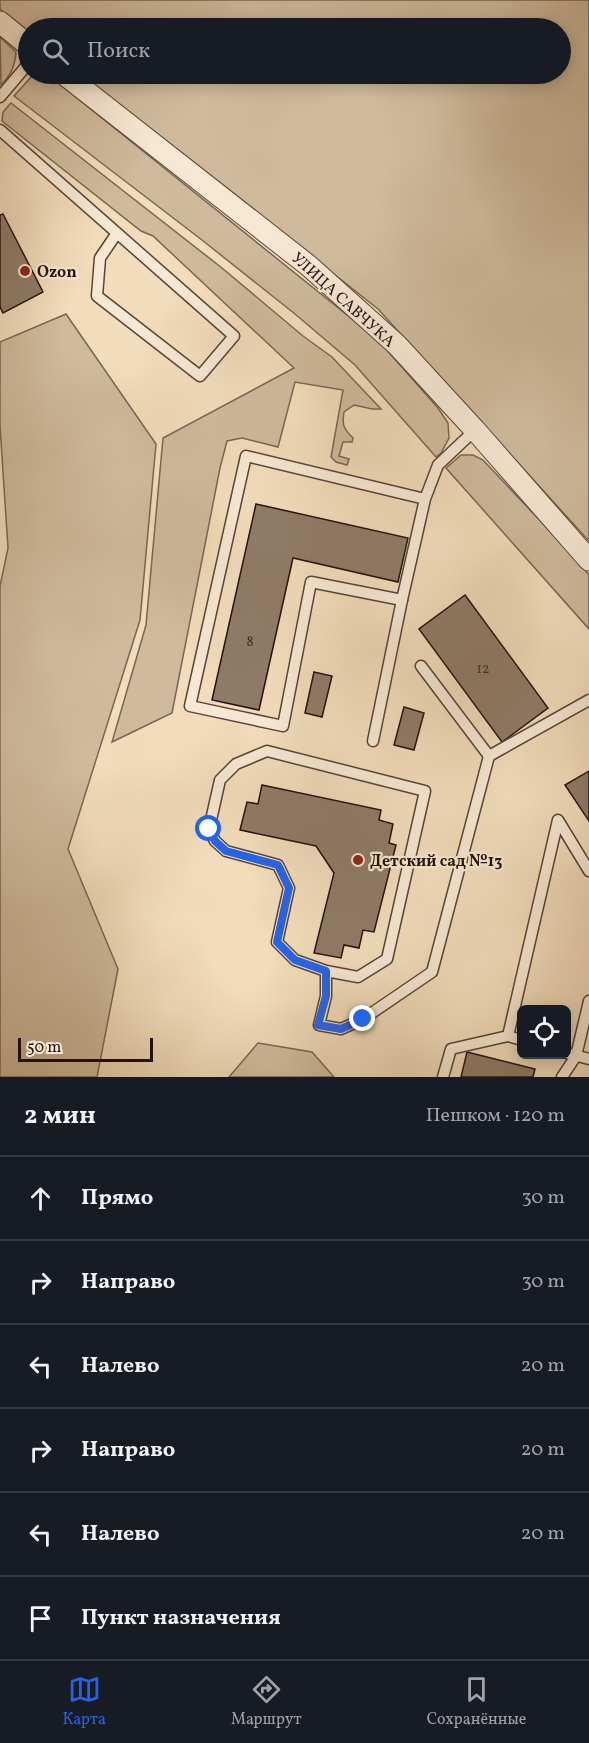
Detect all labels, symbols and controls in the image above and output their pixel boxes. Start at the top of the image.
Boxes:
search box [18,18,571,84]
icon: search [39,35,72,68]
text: Поиск [87,36,150,67]
street label: УЛИЦА САВЧУКА [286,248,399,353]
place label: Ozon [37,262,77,284]
marker: Ozon [18,264,32,278]
house number: 8 [246,633,254,652]
house number: 12 [477,660,489,679]
route start [195,815,221,841]
place label: Детский сад №13 [370,851,502,873]
marker: Детский сад №13 [351,853,365,867]
route end [349,1005,375,1031]
map controls [517,1005,571,1059]
button: locate [517,1005,571,1059]
scale bar [18,1035,153,1062]
text: 50 m [27,1037,61,1059]
text: 2 мин [24,1098,96,1134]
text: Пешком · 120 m [426,1102,565,1130]
icon: ahead [24,1182,57,1215]
text: Прямо [81,1183,153,1214]
text: 30 m [521,1184,565,1212]
icon: right [24,1266,57,1299]
text: Направо [81,1267,175,1298]
text: 30 m [521,1268,565,1296]
icon: left [24,1350,57,1383]
text: Налево [81,1351,160,1382]
text: 20 m [521,1352,565,1380]
icon: right [24,1434,57,1467]
text: Направо [81,1435,175,1466]
text: 20 m [521,1436,565,1464]
icon: left [24,1518,57,1551]
text: Налево [81,1519,160,1550]
text: 20 m [521,1520,565,1548]
icon: arrive [24,1602,57,1635]
text: Пункт назначения [81,1603,281,1634]
tab: Карта [63,1673,106,1731]
tab: Маршрут [231,1673,302,1731]
tab: Сохранённые [427,1673,526,1731]

